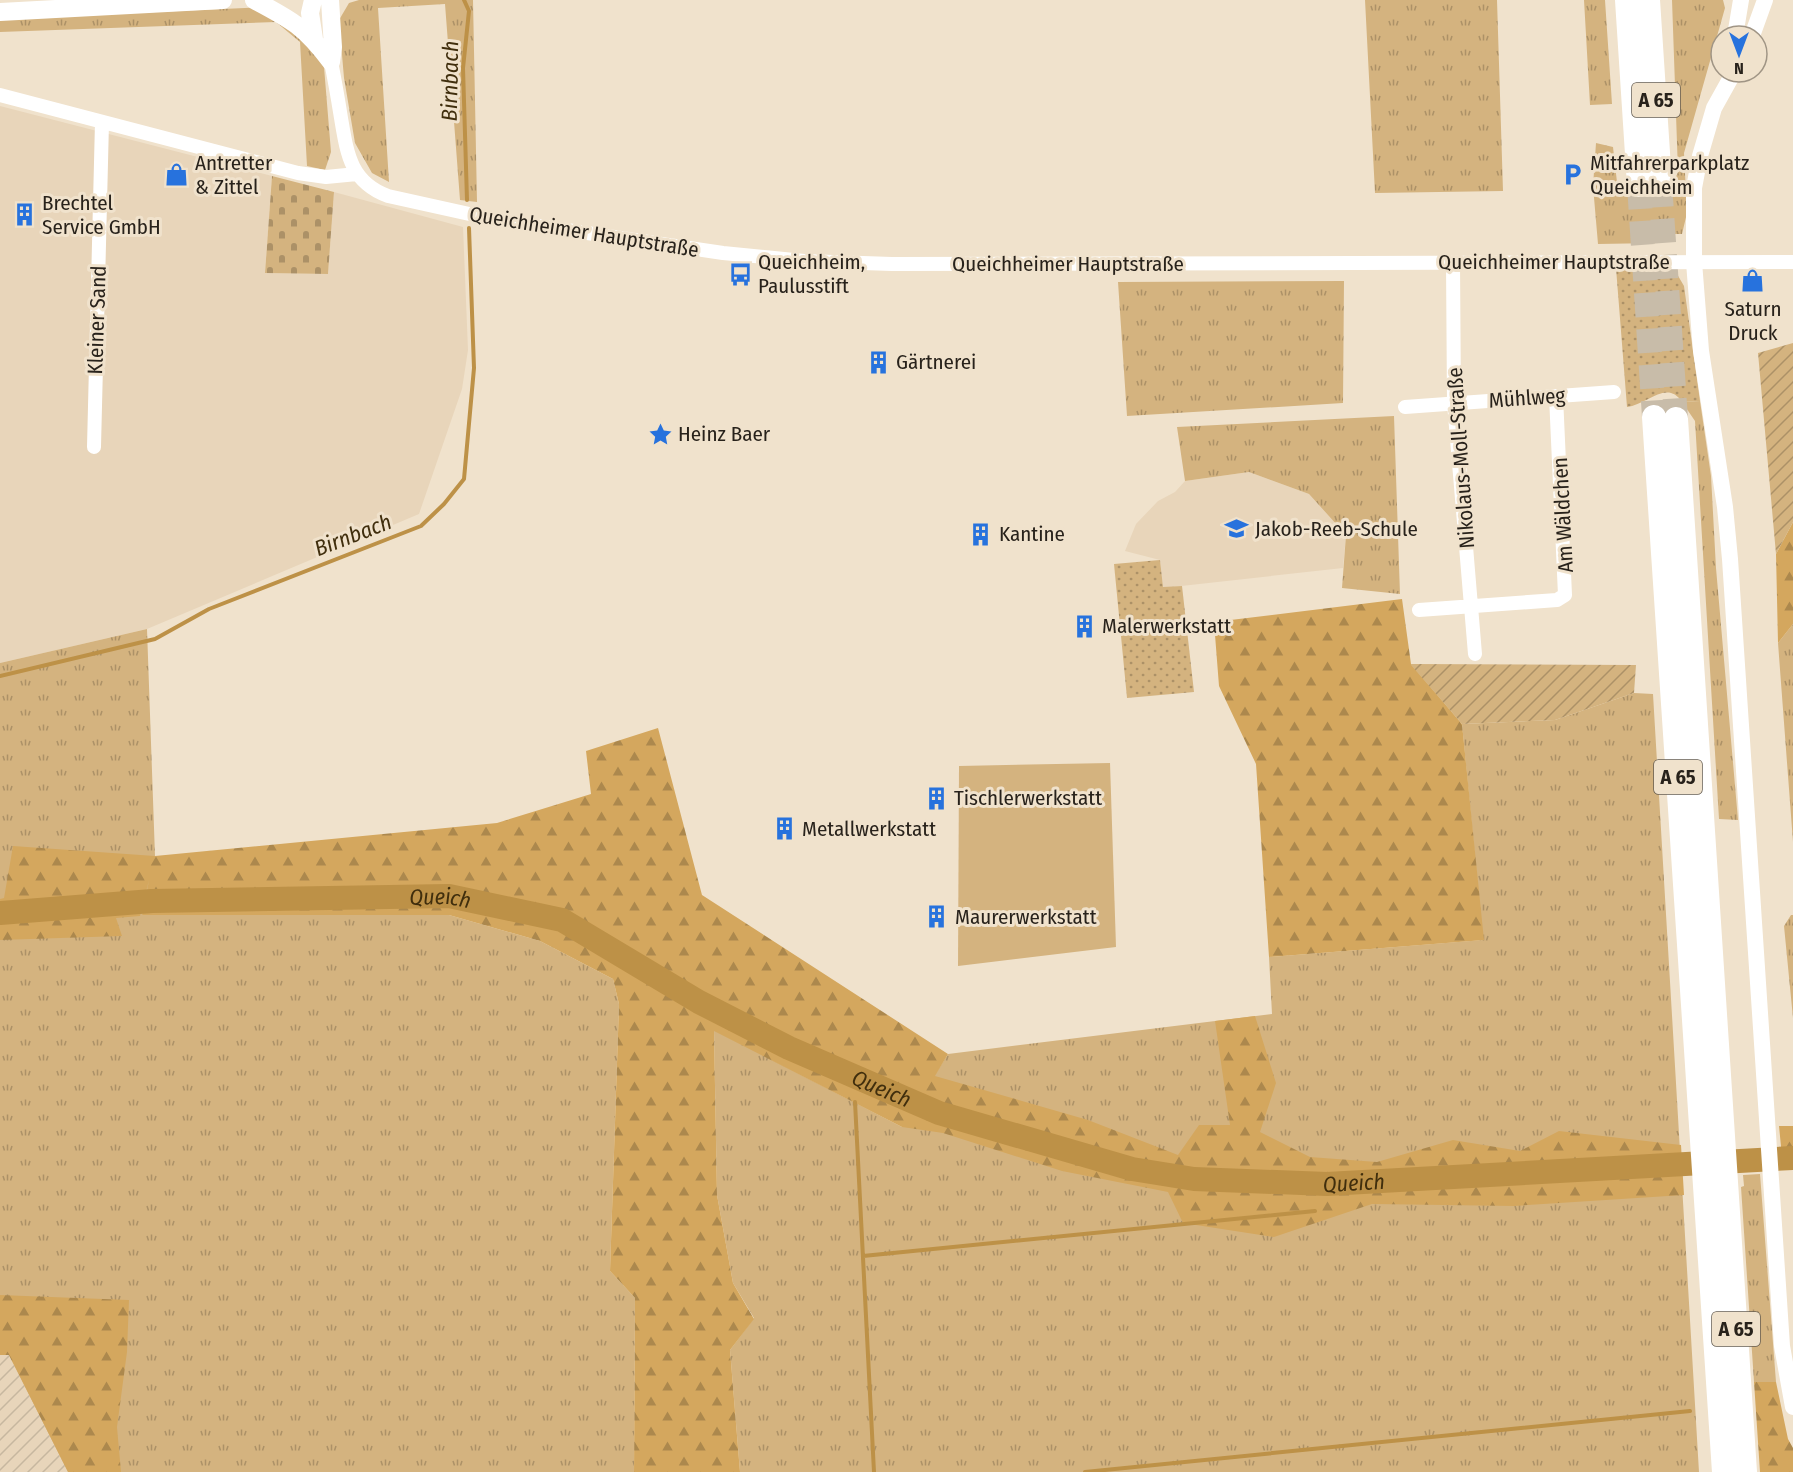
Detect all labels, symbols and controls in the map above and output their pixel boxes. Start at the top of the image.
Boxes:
north arrow [1709,24,1769,84]
water label: Birnbach [436,40,464,122]
text: N [1734,59,1744,78]
road number: A 65 [1632,83,1680,117]
place label: Antretter & Zittel [195,150,273,200]
place label: Mitfahrerparkplatz Queichheim [1590,150,1749,200]
shop icon: Antretter & Zittel [164,162,190,188]
parking icon: Mitfahrerparkplatz Queichheim [1559,162,1585,188]
place label: Brechtel Service GmbH [42,190,161,240]
street label: Queichheimer Hauptstraße [467,201,701,263]
building icon: Brechtel Service GmbH [11,202,37,228]
place label: Queichheim, Paulusstift [758,249,865,299]
street label: Queichheimer Hauptstraße [1438,249,1670,275]
street label: Queichheimer Hauptstraße [952,251,1184,277]
bus stop icon: Queichheim, Paulusstift [727,261,753,287]
street label: Kleiner Sand [82,265,112,375]
shop icon: Saturn Druck [1740,268,1766,294]
place label: Saturn Druck [1725,296,1781,346]
building icon: Gärtnerei [865,349,891,375]
place label: Gärtnerei [896,349,976,375]
street label: Nikolaus-Moll-Straße [1442,367,1480,549]
street label: Mühlweg [1488,382,1566,414]
place icon: Heinz Baer [647,421,673,447]
place label: Heinz Baer [678,421,771,447]
street label: Am Wäldchen [1547,457,1579,573]
water label: Birnbach [311,508,395,562]
school or university icon: Jakob-Reeb-Schule [1224,516,1250,542]
place label: Jakob-Reeb-Schule [1255,516,1418,542]
building icon: Kantine [968,521,994,547]
place label: Kantine [999,521,1065,547]
building icon: Malerwerkstatt [1071,613,1097,639]
place label: Malerwerkstatt [1102,613,1231,639]
road number: A 65 [1654,760,1702,794]
building icon: Tischlerwerkstatt [923,785,949,811]
place label: Tischlerwerkstatt [954,785,1102,811]
building icon: Metallwerkstatt [771,816,797,842]
place label: Metallwerkstatt [802,816,936,842]
water label: Queich [409,882,474,914]
building icon: Maurerwerkstatt [924,904,950,930]
place label: Maurerwerkstatt [955,904,1097,930]
water label: Queich [848,1064,916,1113]
water label: Queich [1322,1167,1386,1198]
road number: A 65 [1712,1312,1760,1346]

